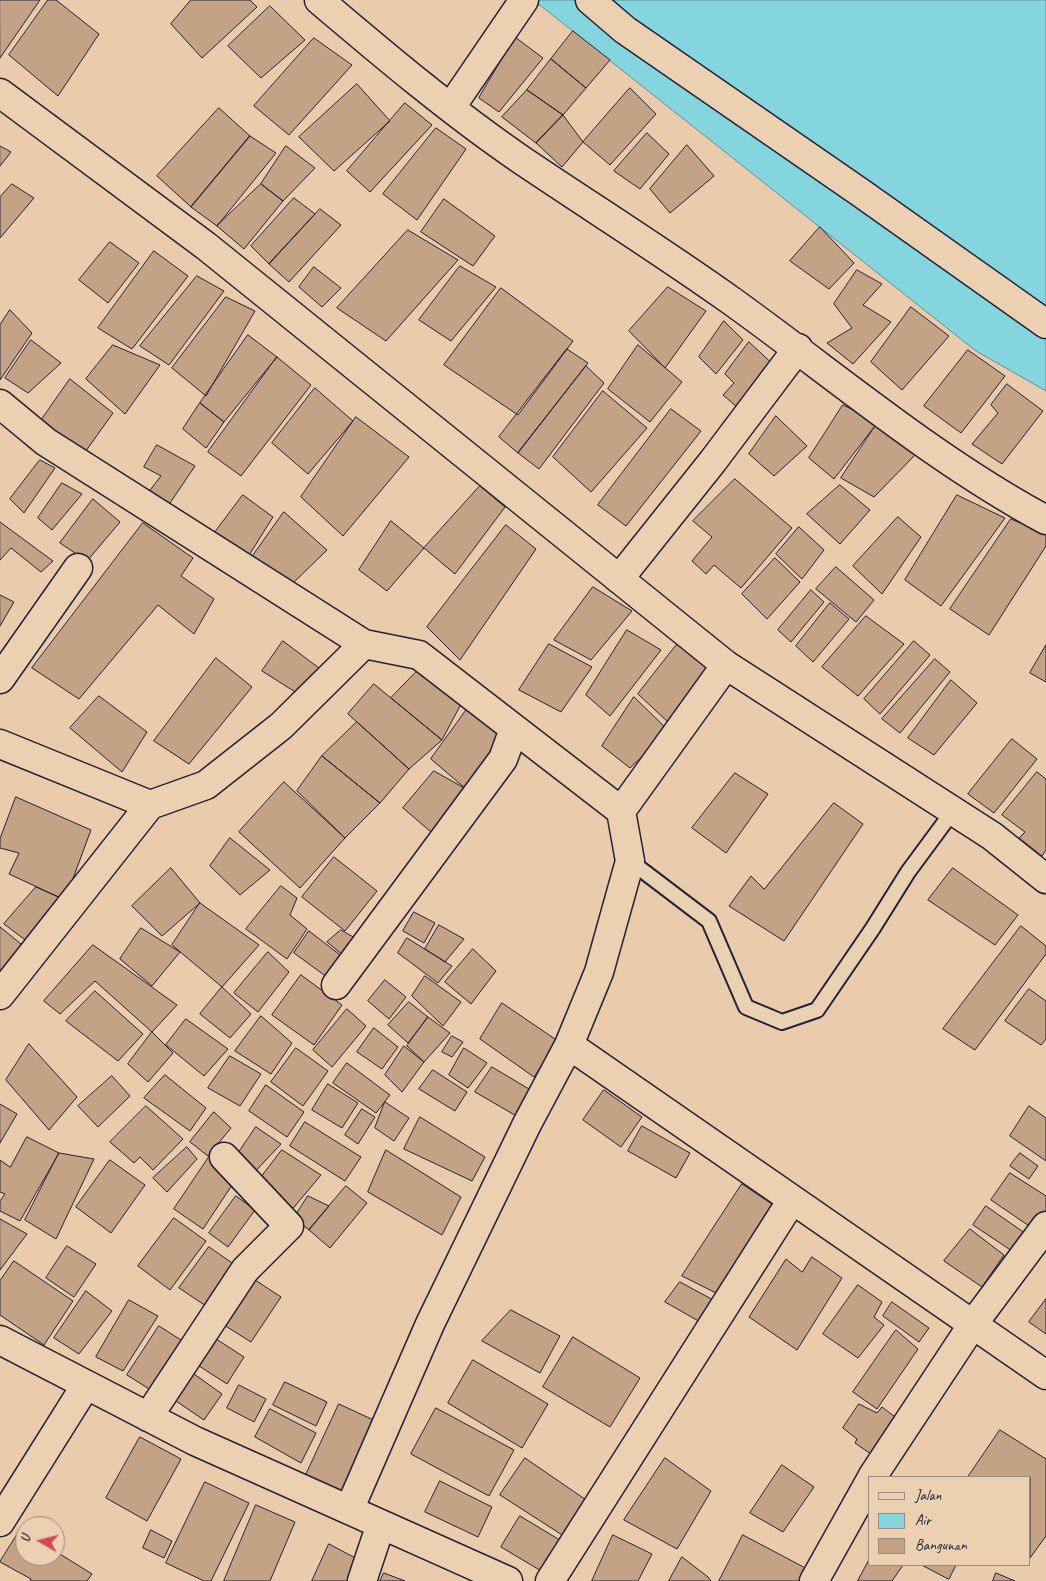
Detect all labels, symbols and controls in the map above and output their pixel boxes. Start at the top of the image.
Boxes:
legend [868,1476,1031,1566]
text: Jalan [915,1486,941,1505]
text: Air [915,1511,931,1530]
north arrow [15,1516,65,1566]
text: U [17,1534,35,1544]
text: Bangunan [915,1536,967,1555]

